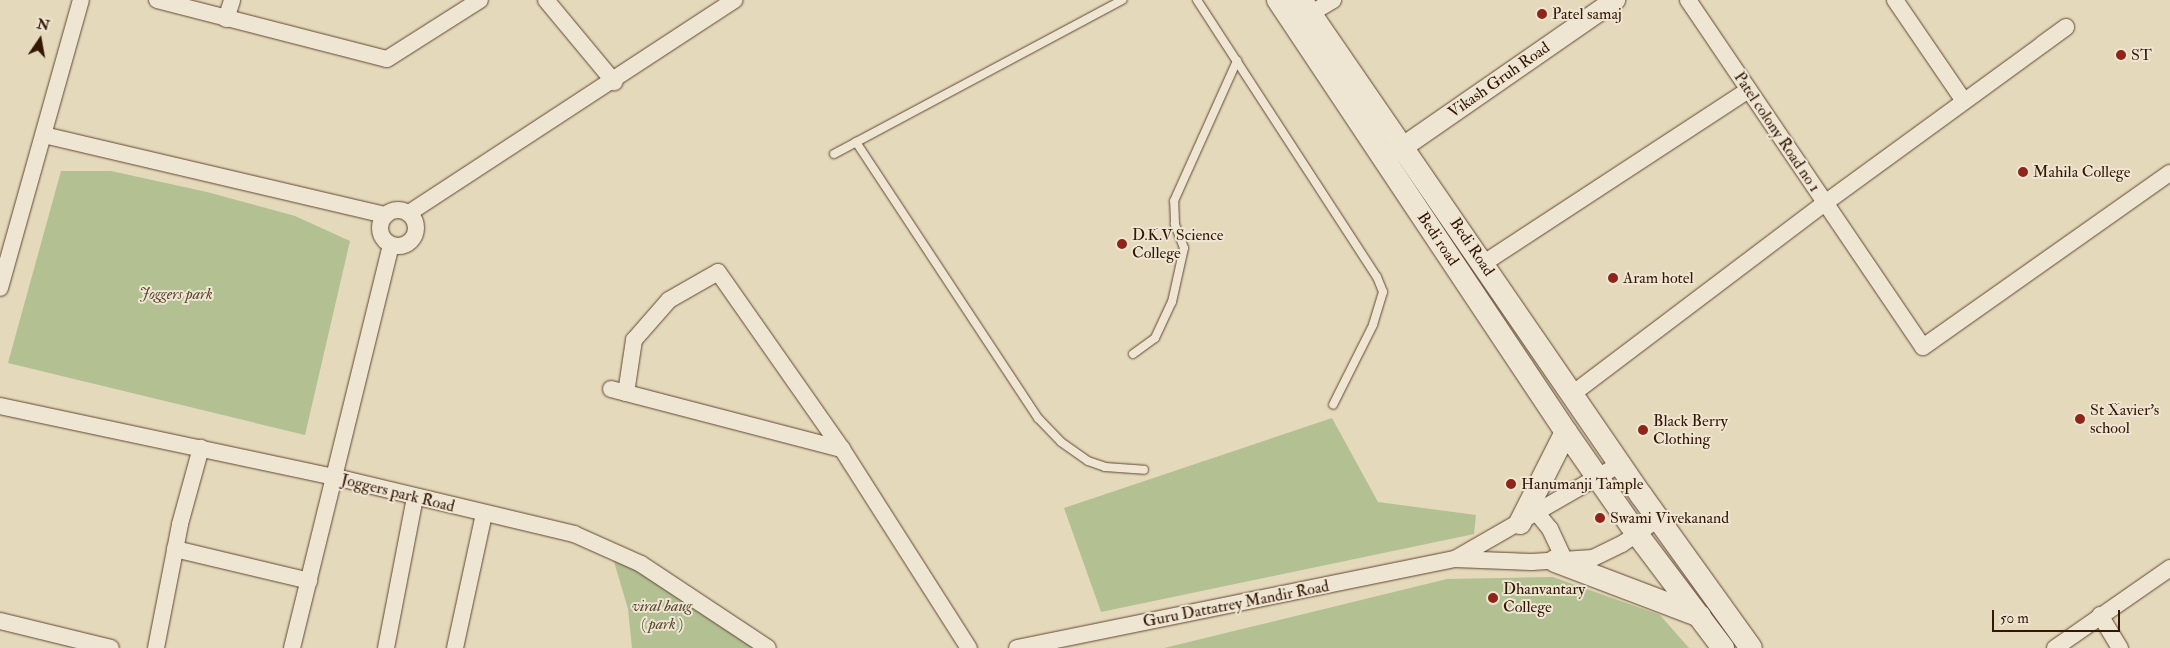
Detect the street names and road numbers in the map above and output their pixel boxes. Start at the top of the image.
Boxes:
street label: Vikash Gruh Road [1444,38,1554,122]
street label: Patel colony Road no 1 [1730,68,1824,196]
street label: Bedi road [1413,208,1463,270]
street label: Bedi Road [1446,214,1498,280]
street label: Joggers park Road [339,470,457,516]
street label: Guru Dattatrey Mandir Road [1141,577,1331,631]

